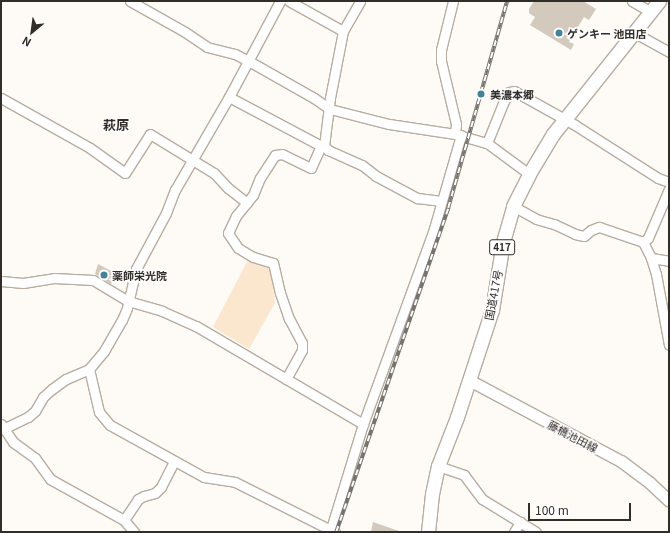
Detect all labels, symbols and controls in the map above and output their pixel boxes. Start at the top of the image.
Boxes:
north arrow [12,12,52,52]
place label: ゲンキー 池田店 [567,26,646,40]
marker: ゲンキー 池田店 [554,28,564,38]
text: N [19,33,34,51]
place label: 美濃本郷 [490,87,534,101]
marker: 美濃本郷 [475,88,487,100]
district label: 萩原 [103,117,129,133]
road number: 417 [489,239,515,255]
place label: 薬師栄光院 [112,268,167,282]
street label: 国道417号 [482,269,504,321]
marker: 薬師栄光院 [99,270,109,280]
street label: 藤橋池田線 [546,417,600,455]
scale bar [530,495,633,521]
text: 100 m [535,501,569,518]

